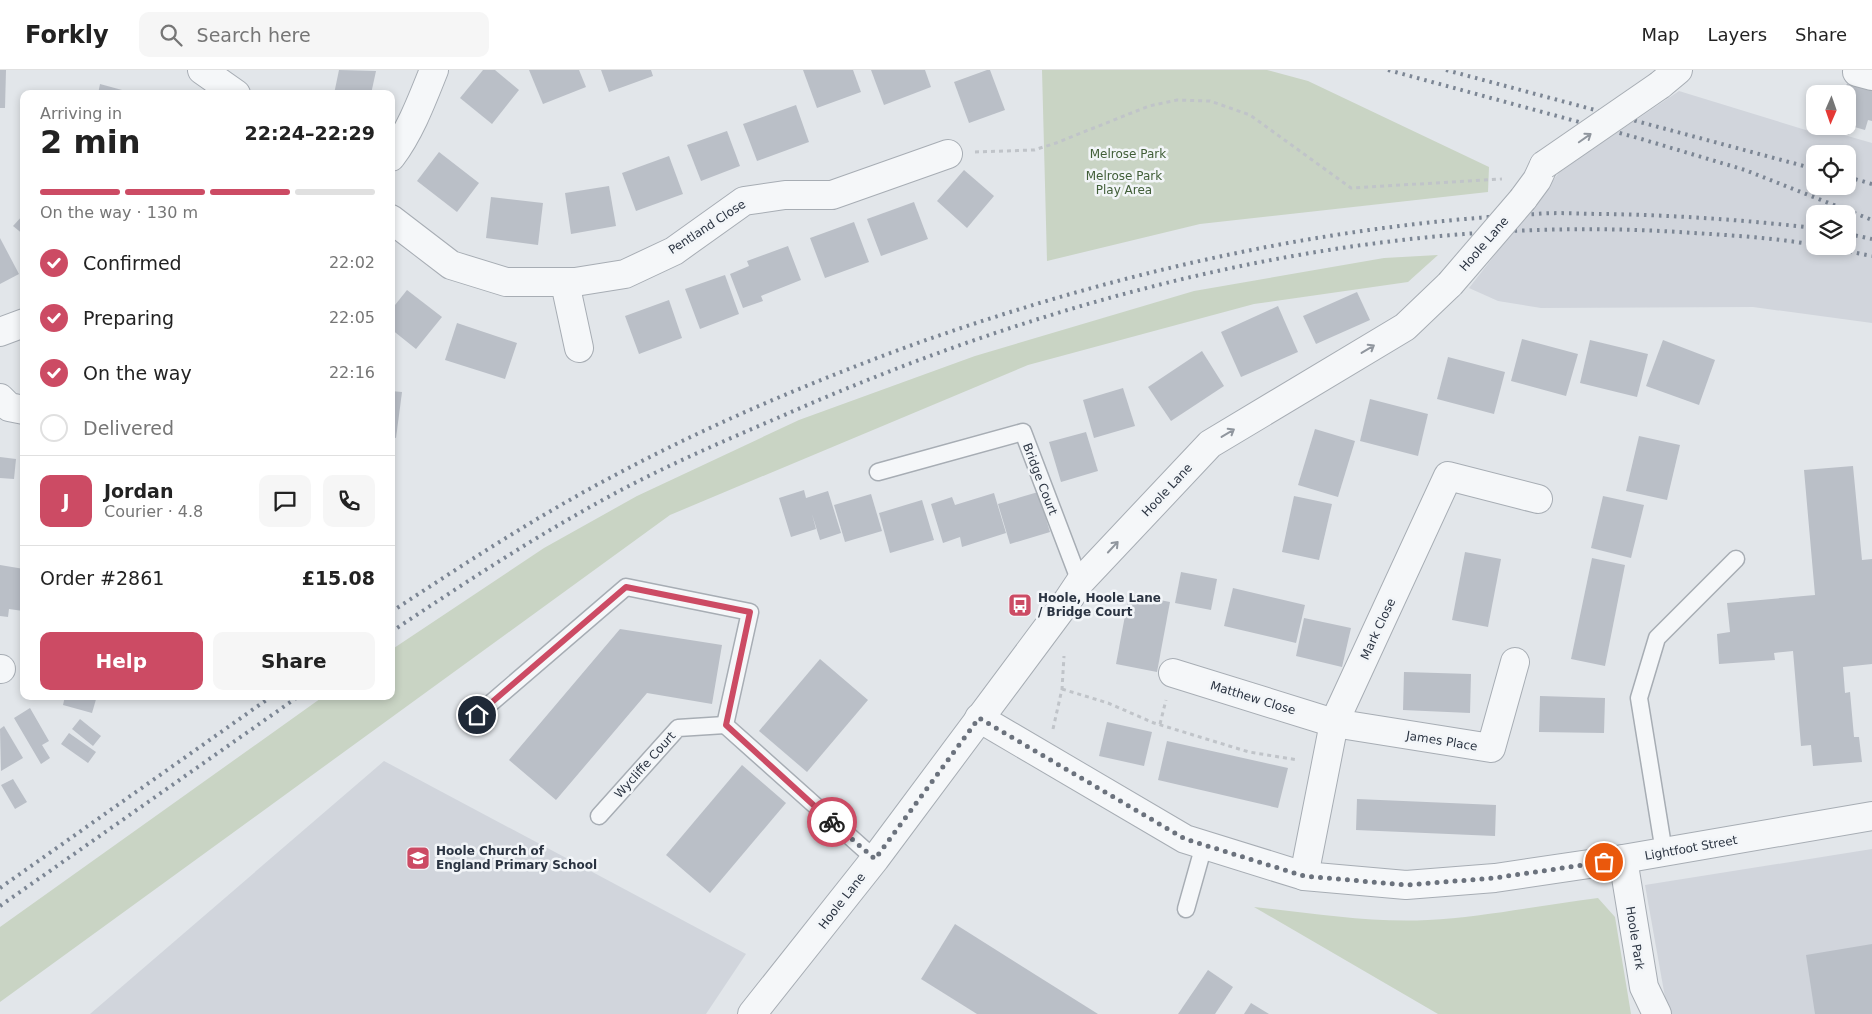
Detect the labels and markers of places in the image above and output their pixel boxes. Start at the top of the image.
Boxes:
place label: Hoole, Hoole Lane / Bridge Court [1038,591,1161,619]
bus stop icon: Hoole, Hoole Lane / Bridge Court [1007,592,1033,618]
pin [456,694,498,736]
pin [1583,841,1625,883]
place label: Hoole Church of England Primary School [436,844,597,872]
school or university icon: Hoole Church of England Primary School [405,845,431,871]

